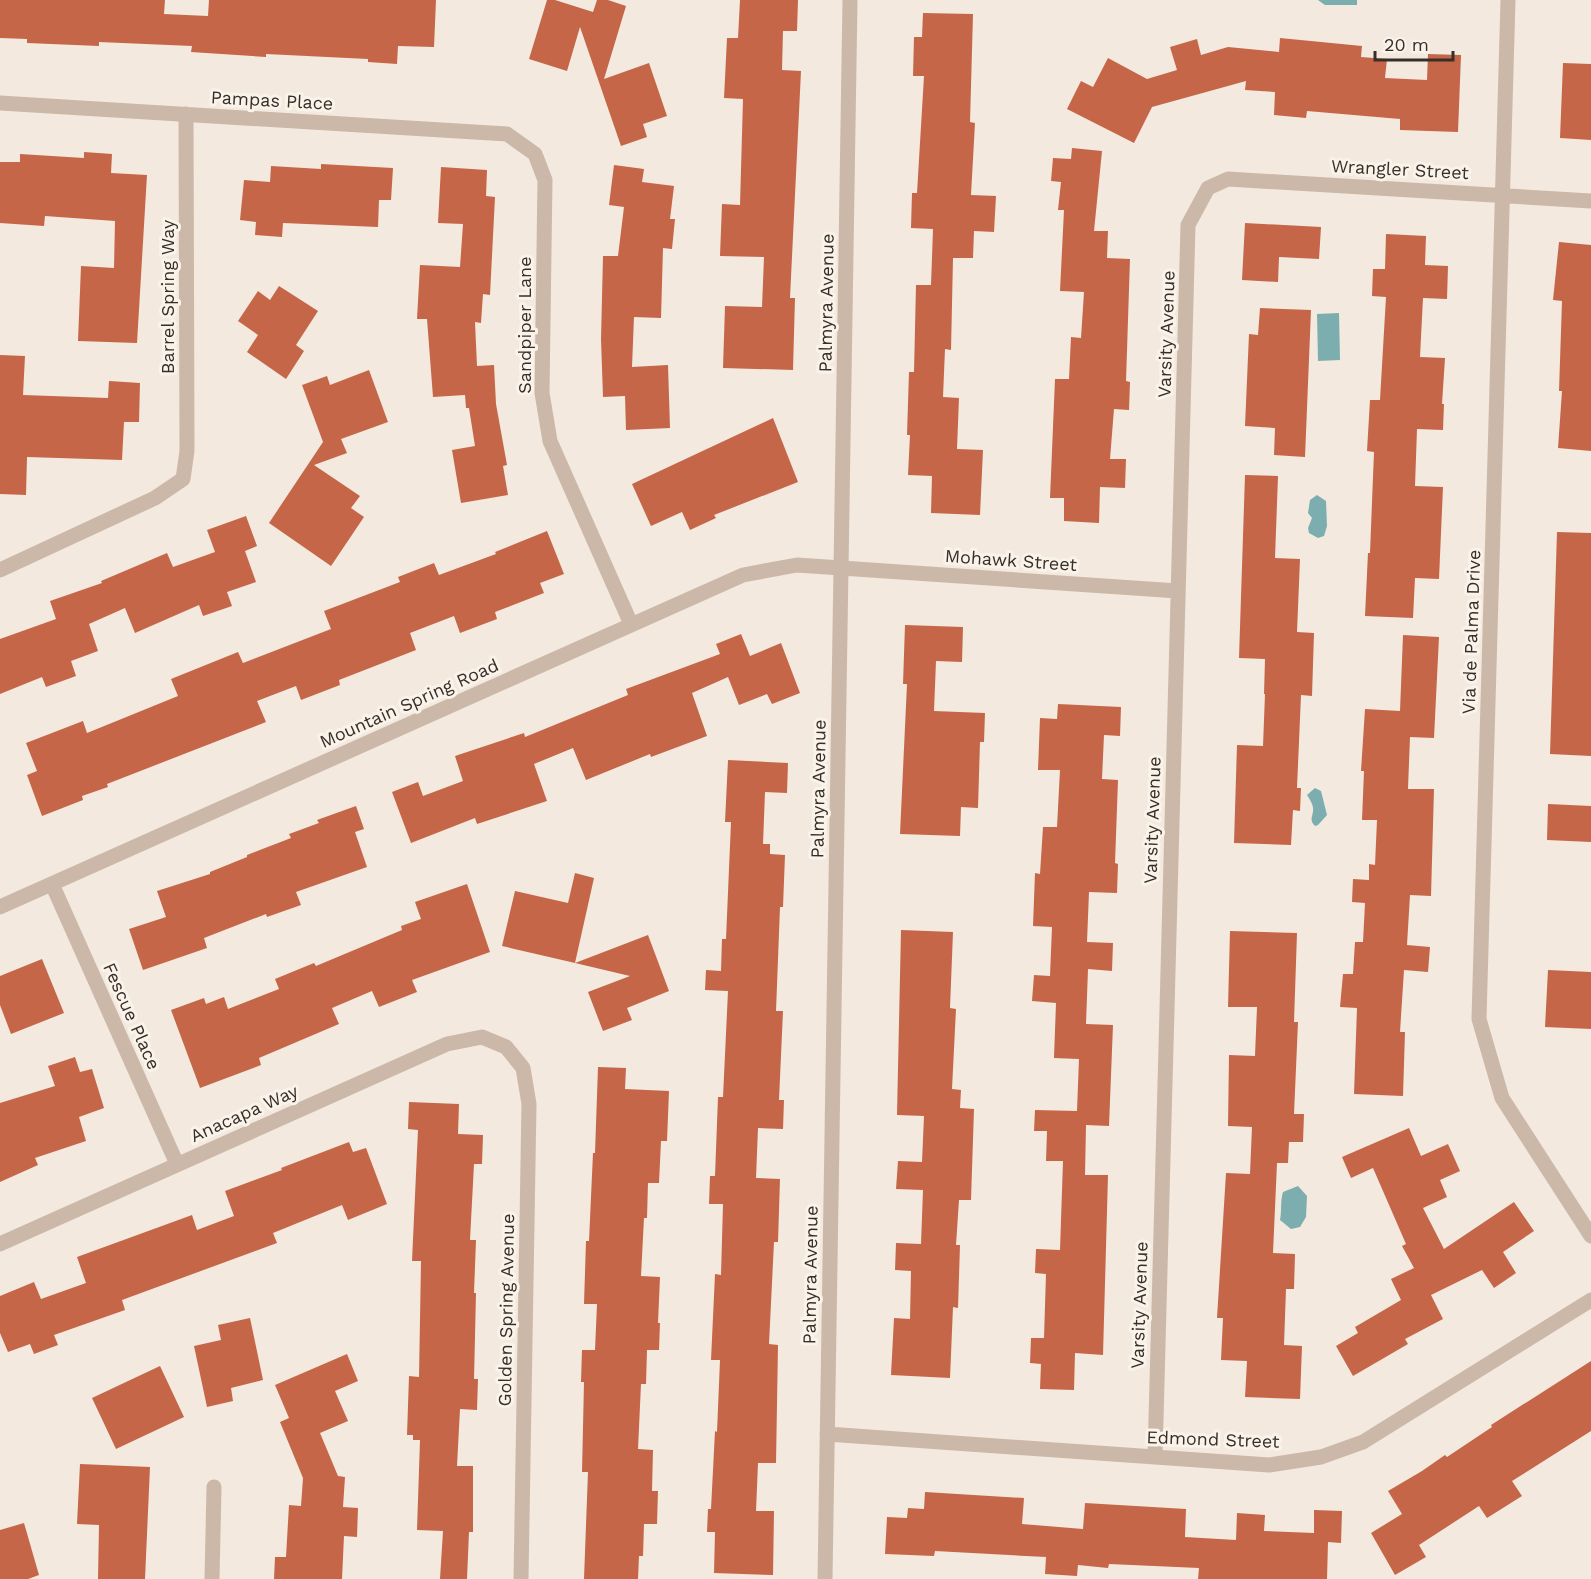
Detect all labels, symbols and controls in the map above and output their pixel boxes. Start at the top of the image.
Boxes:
scale bar [1375,24,1453,62]
text: 20 m [1384,34,1429,55]
street label: Pampas Place [210,86,334,114]
street label: Wrangler Street [1331,155,1470,183]
street label: Barrel Spring Way [157,219,178,374]
street label: Palmyra Avenue [814,233,838,373]
street label: Sandpiper Lane [514,256,535,394]
street label: Varsity Avenue [1153,270,1179,398]
street label: Mohawk Street [944,545,1078,575]
street label: Via de Palma Drive [1458,549,1484,715]
street label: Mountain Spring Road [316,654,502,752]
street label: Palmyra Avenue [806,719,830,859]
street label: Varsity Avenue [1139,756,1165,884]
street label: Fescue Place [99,959,165,1073]
street label: Anacapa Way [187,1080,302,1146]
street label: Palmyra Avenue [798,1205,822,1345]
street label: Golden Spring Avenue [494,1213,518,1407]
street label: Varsity Avenue [1126,1241,1152,1369]
street label: Edmond Street [1146,1426,1280,1452]

